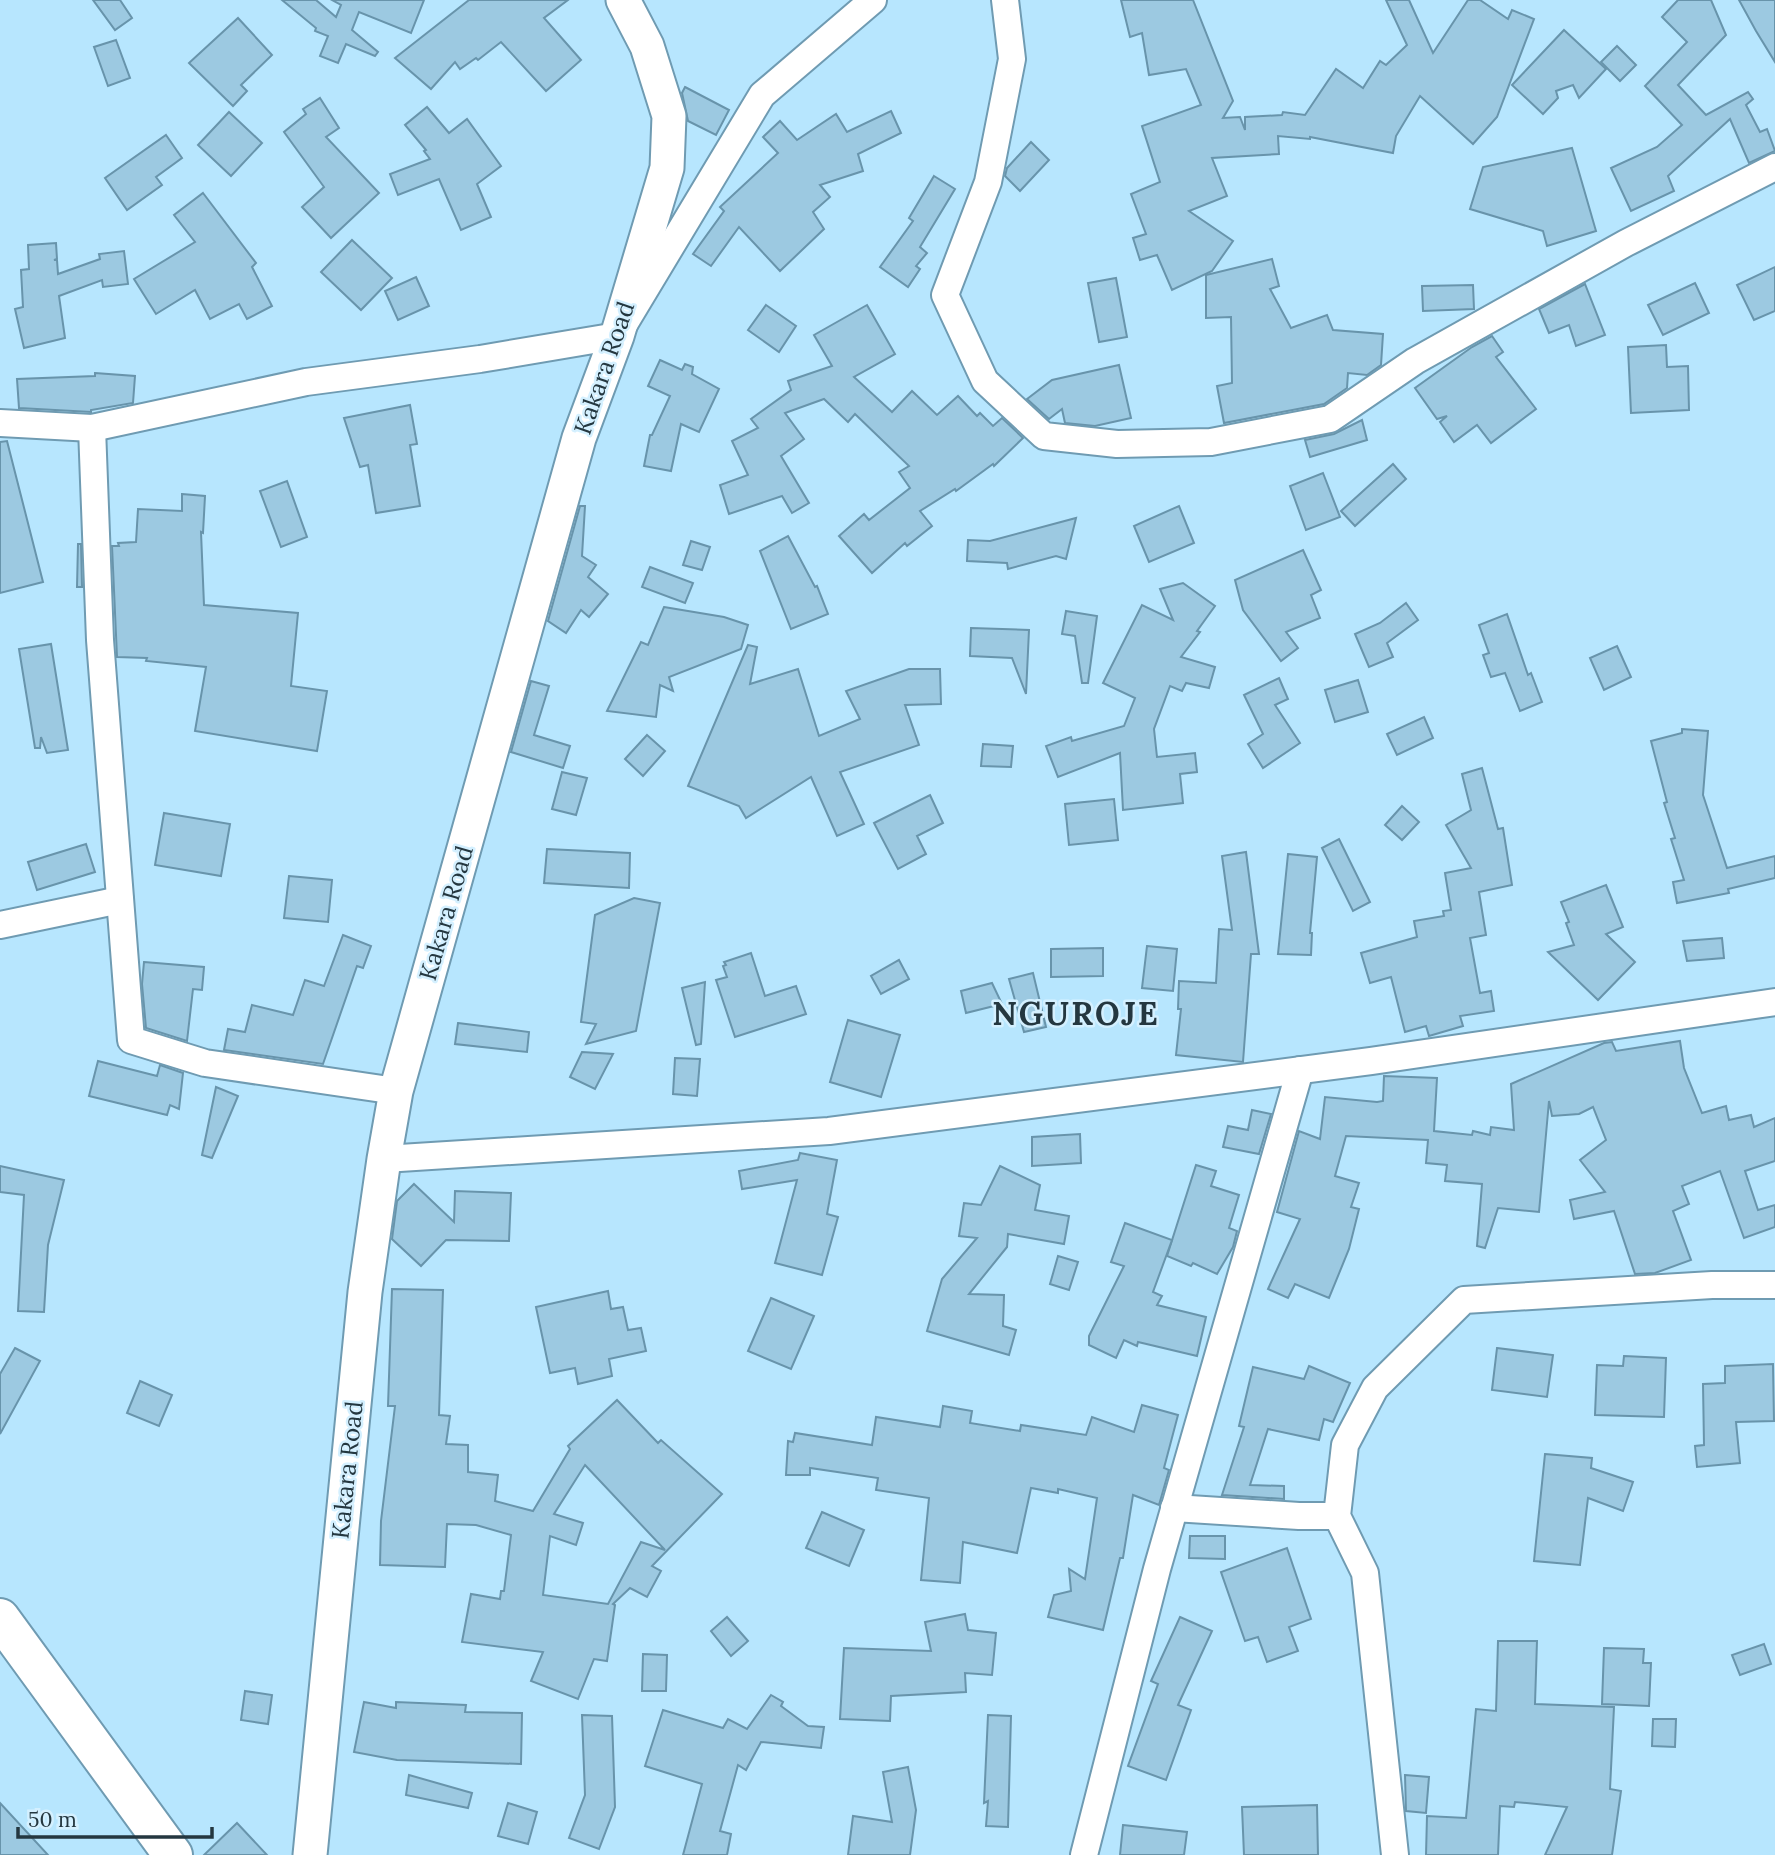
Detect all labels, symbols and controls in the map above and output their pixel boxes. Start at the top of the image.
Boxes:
street label: Kakara Road [567,297,641,439]
street label: Kakara Road [412,842,480,984]
district label: NGUROJE [992,993,1160,1034]
street label: Kakara Road [324,1399,370,1541]
scale bar [18,1796,212,1840]
text: 50 m [28,1806,77,1833]

